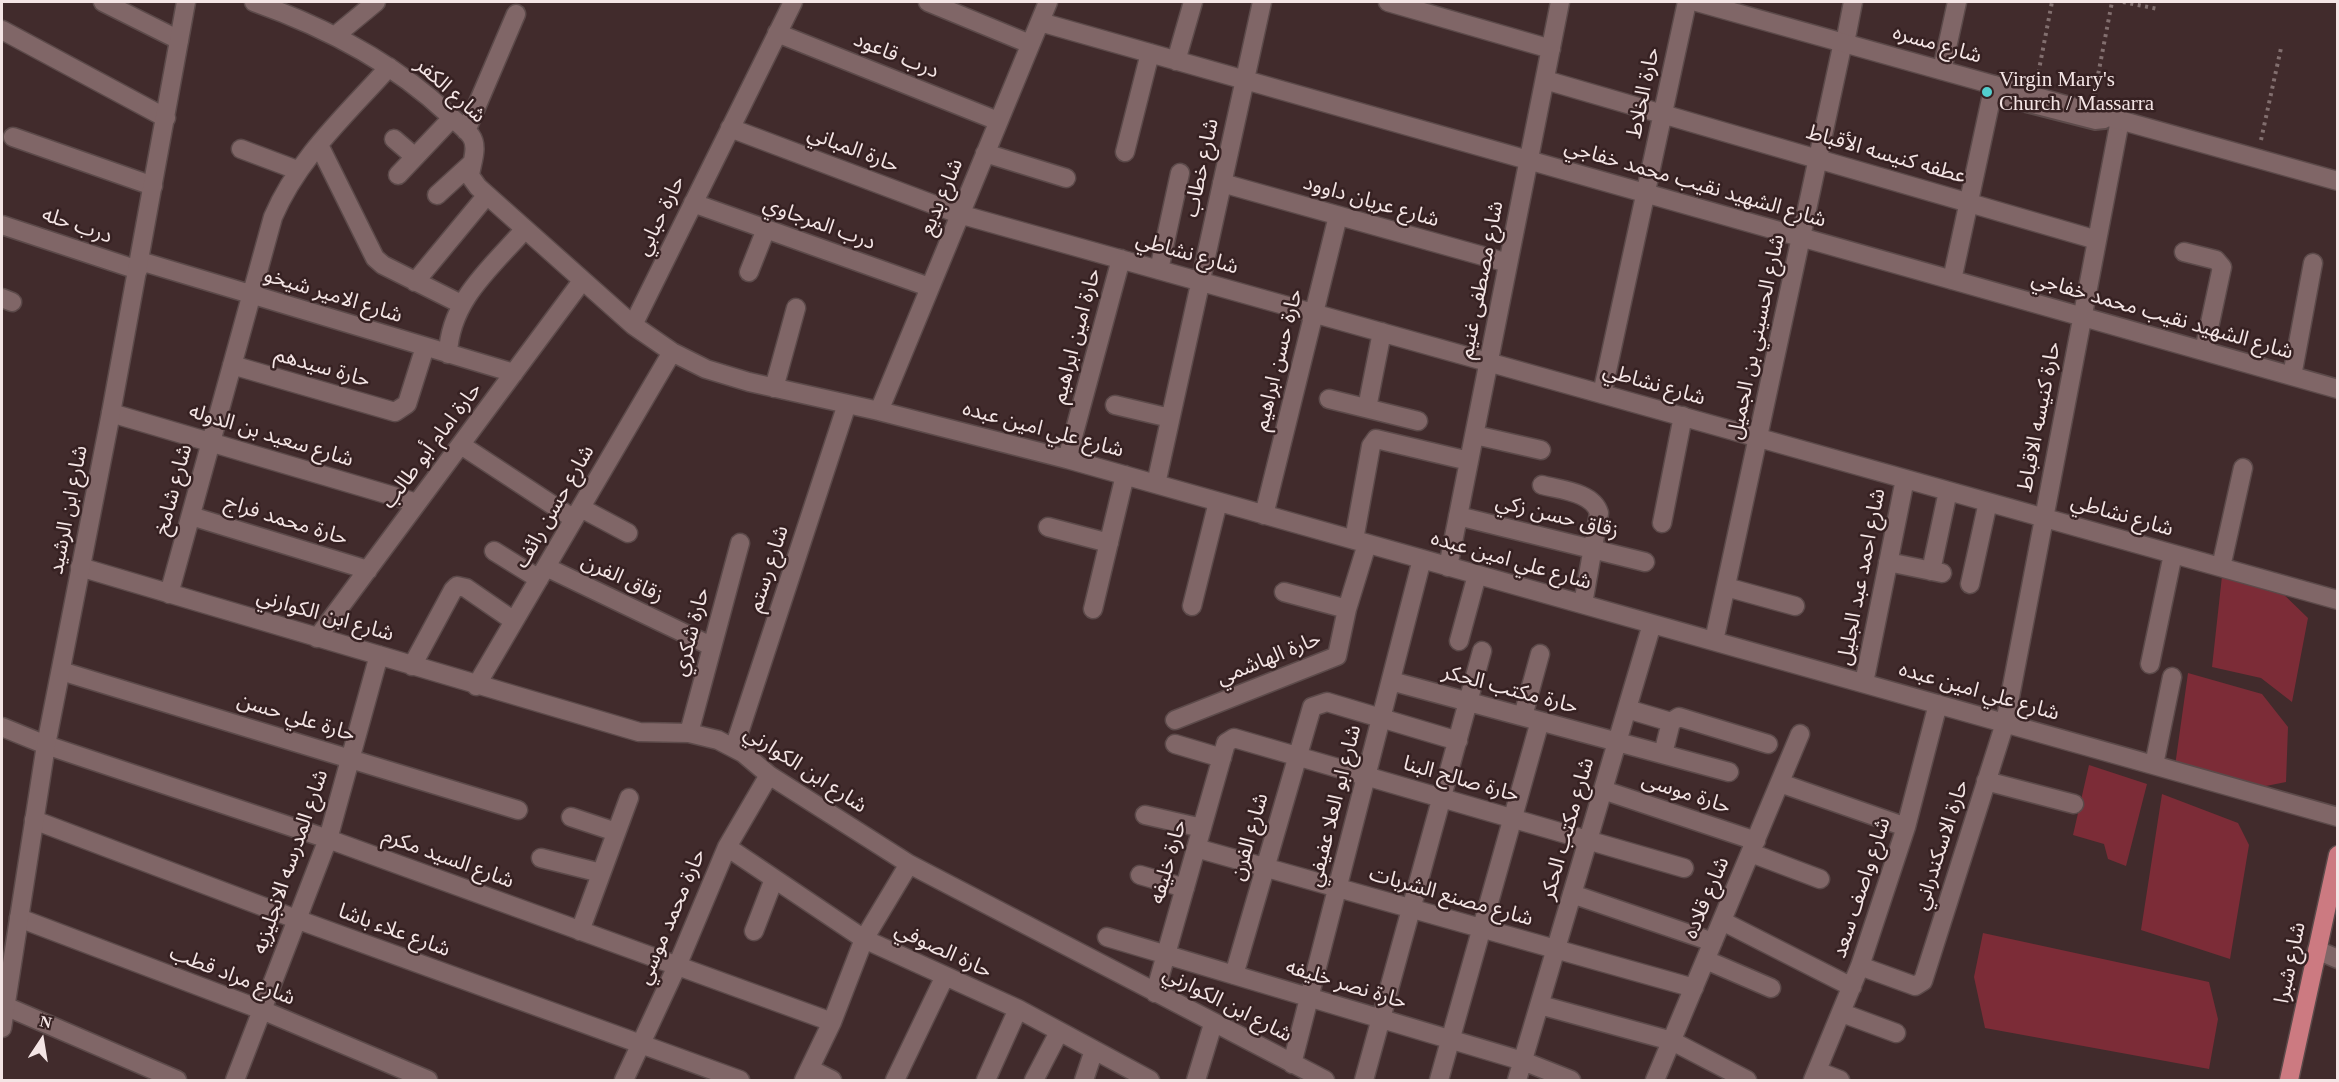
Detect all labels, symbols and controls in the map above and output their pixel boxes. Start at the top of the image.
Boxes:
street label: شارع مسره [1890,20,1984,70]
street label: درب قاعود [850,27,942,85]
street label: حارة الخلاط [1622,45,1666,141]
street label: شارع الكفر [410,53,490,129]
place label: Virgin Mary's Church / Massarra [1999,67,2154,117]
marker: Virgin Mary's Church / Massarra [1980,85,1994,99]
street label: شارع خطاب [1179,116,1225,220]
street label: عطفه كنيسه الأقباط [1803,120,1969,190]
street label: حارة المباني [804,121,902,179]
street label: شارع الشهيد نقيب محمد خفاجي [1561,135,1829,233]
street label: شارع بديع [915,155,969,239]
street label: شارع عريان داوود [1300,171,1442,233]
street label: حارة حبابي [631,172,691,260]
street label: درب المرجاوي [759,192,879,256]
street label: شارع مصطفى غنيم [1454,199,1510,361]
street label: درب حله [39,202,115,250]
street label: شارع نشاطي [1133,227,1241,281]
street label: شارع الحسيني بن الجميل [1723,232,1791,442]
street label: شارع الامير شيخو [261,263,405,329]
street label: حارة امين ابراهيم [1047,266,1107,406]
street label: شارع الشهيد نقيب محمد خفاجي [2028,267,2296,365]
street label: حارة حسن ابراهيم [1249,287,1309,433]
street label: حارة كنيسه الاقباط [2013,340,2067,494]
street label: حارة سيدهم [271,342,373,394]
street label: شارع نشاطي [1600,358,1708,412]
street label: حارة امام أبو طالب [376,378,488,514]
street label: شارع علي امين عبده [960,396,1126,464]
street label: شارع سعيد بن الدوله [186,399,356,473]
street label: شارع حسن رائف [510,441,600,573]
street label: شارع شامخ [150,442,198,538]
street label: شارع ابن الرشيد [44,443,94,577]
street label: شارع احمد عبد الجليل [1832,486,1892,668]
street label: شارع نشاطي [2068,489,2176,543]
street label: حارة محمد فراج [221,490,351,552]
street label: زقاق حسن زكي [1493,490,1621,544]
street label: شارع رستم [743,523,795,615]
street label: شارع علي امين عبده [1428,526,1594,596]
street label: زقاق الفرن [577,549,667,609]
street label: شارع ابن الكوارني [253,584,397,648]
street label: حارة شكري [668,585,716,679]
street label: حارة الهاشمي [1213,627,1325,691]
street label: شارع علي امين عبده [1896,657,2062,727]
street label: حارة مكتب الحكر [1439,660,1581,720]
street label: حارة علي حسن [234,688,358,748]
street label: شارع ابن الكوارني [739,721,871,819]
street label: شارع ابو العلا عفيفي [1303,722,1367,890]
street label: حارة صالح البنا [1400,751,1522,809]
street label: شارع مكتب الحكر [1536,755,1600,903]
street label: شارع المدرسه الانجليزيه [248,766,334,958]
street label: حارة موسى [1638,768,1734,820]
street label: حارة الاسكندراني [1909,777,1975,913]
street label: شارع الفرن [1226,790,1274,884]
street label: شارع واصف سعد [1827,814,1897,962]
street label: حارة خليفه [1145,817,1193,907]
street label: شارع السيد مكرم [379,824,517,894]
street label: حارة محمد موسي [632,845,712,989]
street label: شارع قلاده [1678,853,1736,943]
street label: شارع مصنع الشربات [1366,862,1536,932]
street label: شارع علاء باشا [334,899,454,963]
street label: حارة الصوفي [890,918,996,984]
street label: شارع شبرا [2270,920,2312,1006]
street label: شارع مراد قطب [166,940,298,1012]
street label: حارة نصر خليفه [1282,955,1410,1015]
street label: شارع ابن الكوارني [1158,962,1296,1048]
north arrow [12,1010,72,1070]
text: N [38,1012,53,1031]

